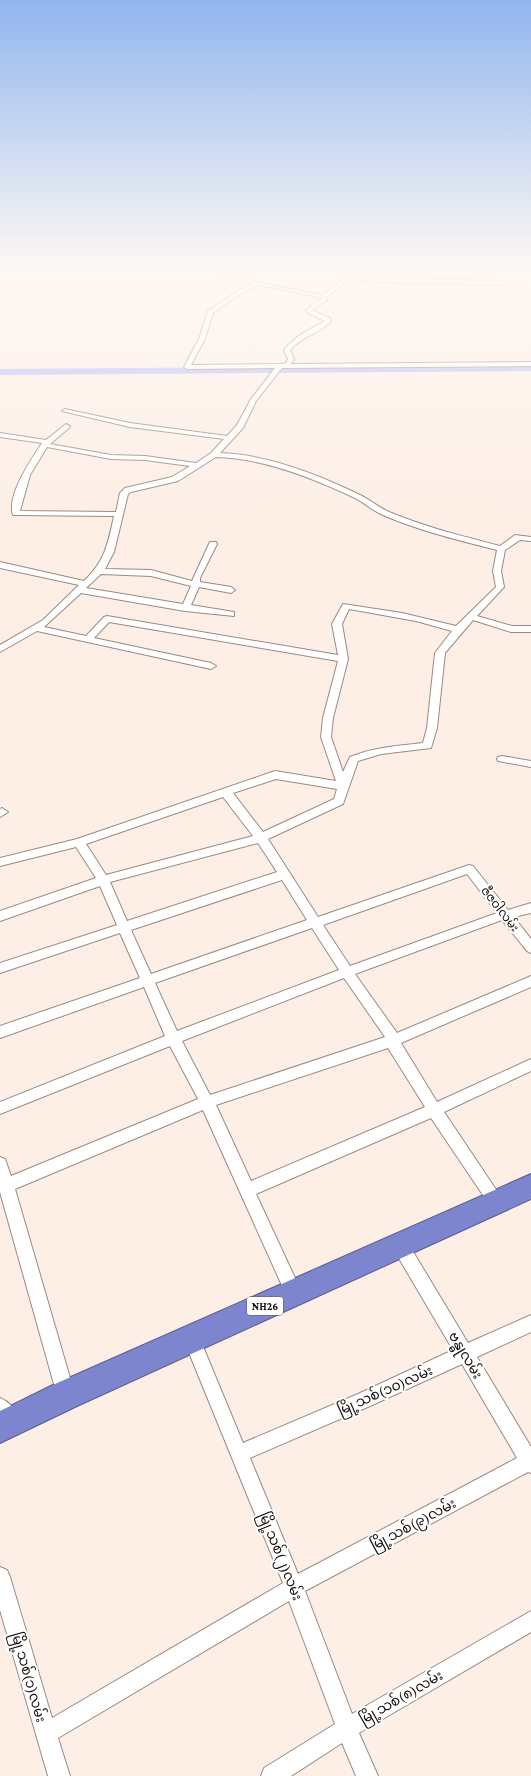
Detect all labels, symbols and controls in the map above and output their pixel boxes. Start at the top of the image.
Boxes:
street label: ဇီဇဝါလမ်း [478,882,524,934]
road number: NH26 [247,1297,283,1315]
street label: ဗန္ဓုလမ်း [442,1328,488,1384]
street label: မြို့သစ်(၁၀)လမ်း [334,1360,437,1422]
street label: မြို့သစ်(၉)လမ်း [367,1493,460,1557]
street label: မြို့သစ်(၂)လမ်း [252,1509,308,1604]
street label: မြို့သစ်(၁)လမ်း [5,1629,51,1725]
street label: မြို့သစ်(၈)လမ်း [356,1665,447,1731]

